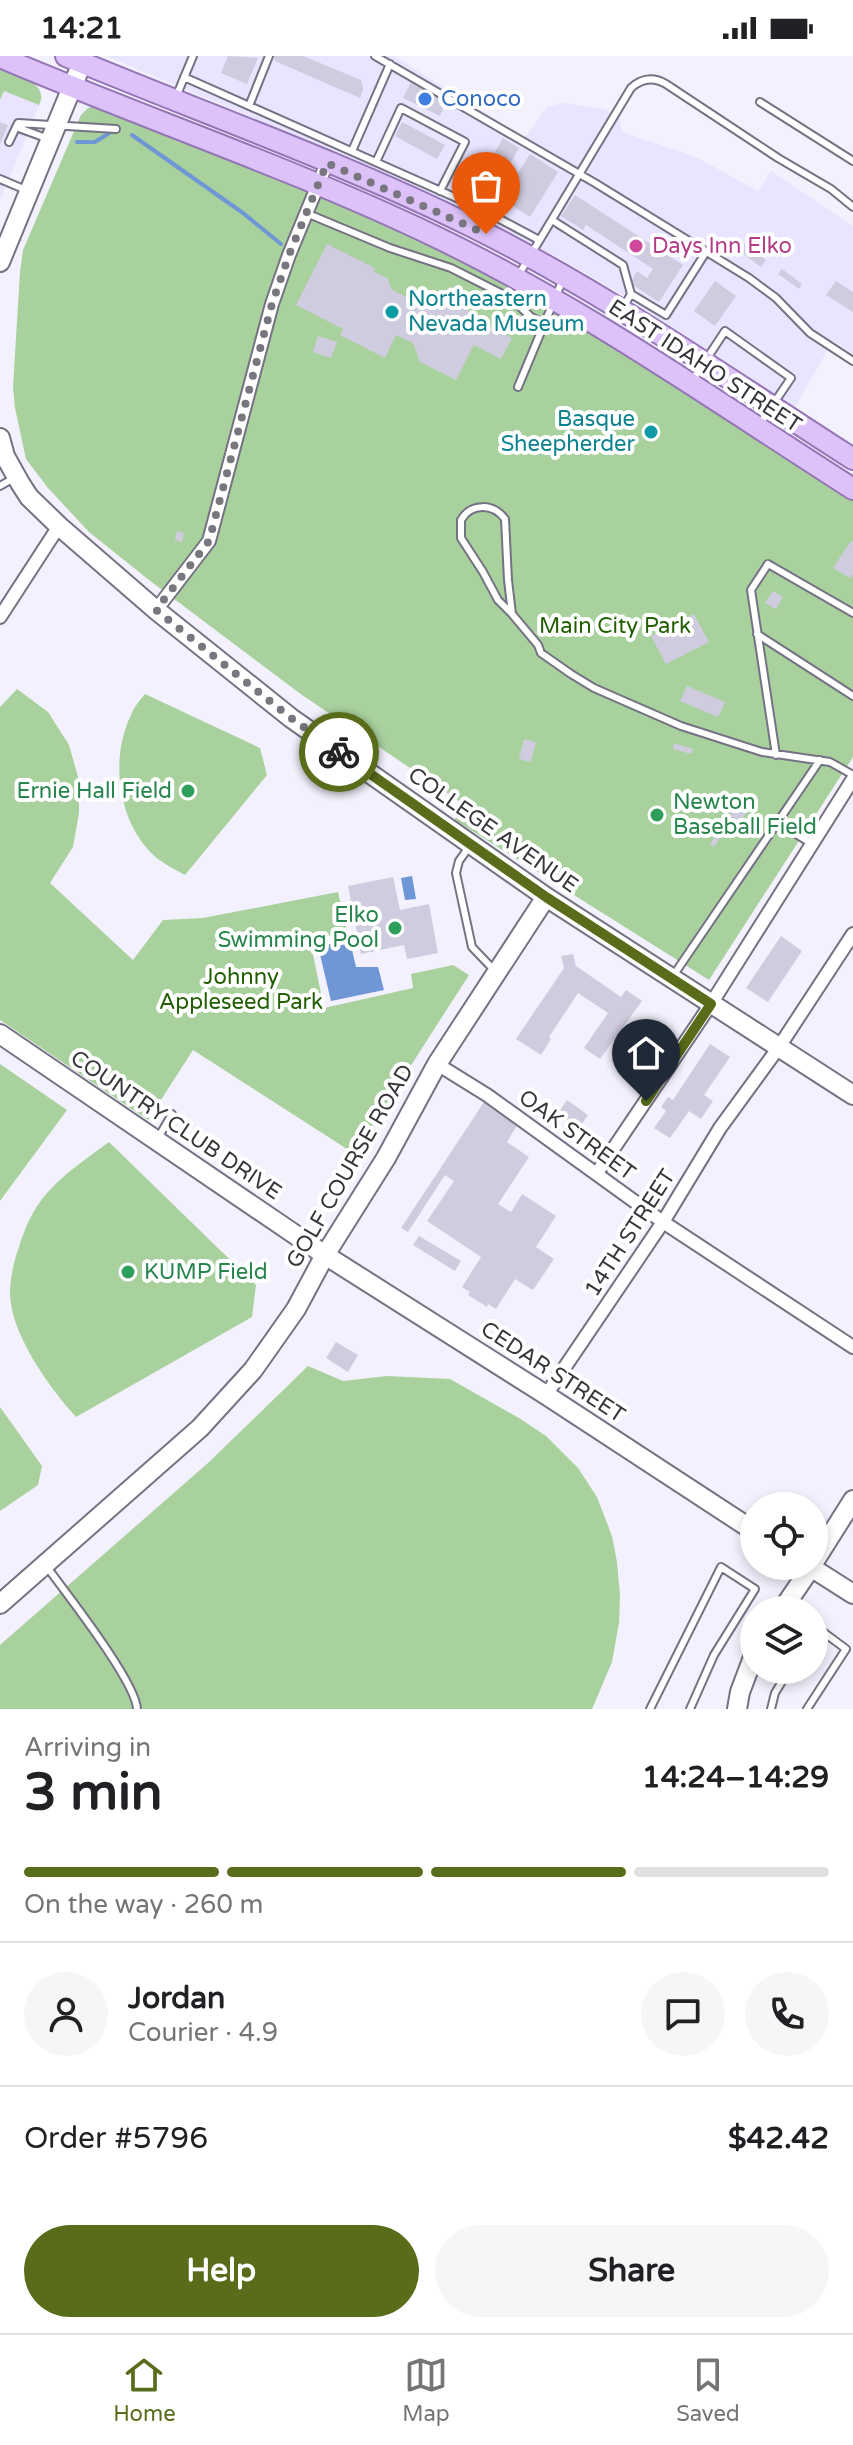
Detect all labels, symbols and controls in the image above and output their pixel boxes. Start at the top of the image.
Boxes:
text: 14:21 [40,10,123,47]
place label: Conoco [441,86,521,112]
marker: Conoco [416,90,434,108]
pin [452,152,520,234]
icon: bag [464,164,508,208]
place label: Days Inn Elko [652,233,792,259]
marker: Days Inn Elko [627,237,645,255]
place label: Northeastern Nevada Museum [408,286,585,337]
street label: EAST IDAHO STREET [604,294,807,438]
marker: Northeastern Nevada Museum [383,303,401,321]
place label: Basque Sheepherder [501,406,636,457]
marker: Basque Sheepherder [642,423,660,441]
park label: Main City Park [539,613,691,639]
courier [299,712,379,792]
icon: bike [317,730,361,774]
street label: COLLEGE AVENUE [403,762,583,898]
place label: Ernie Hall Field [17,778,172,804]
marker: Ernie Hall Field [179,782,197,800]
place label: Newton Baseball Field [673,789,817,840]
marker: Newton Baseball Field [648,806,666,824]
place label: Elko Swimming Pool [218,902,379,953]
marker: Elko Swimming Pool [386,919,404,937]
park label: Johnny Appleseed Park [159,964,323,1015]
pin [612,1019,680,1101]
icon: home [624,1031,668,1075]
street label: COUNTRY CLUB DRIVE [66,1045,286,1205]
street label: GOLF COURSE ROAD [281,1060,419,1272]
street label: OAK STREET [514,1084,641,1186]
street label: 14TH STREET [579,1164,681,1302]
place label: KUMP Field [144,1259,268,1285]
marker: KUMP Field [119,1263,137,1281]
street label: CEDAR STREET [476,1316,630,1429]
map controls [740,1492,828,1684]
button: locate [740,1492,828,1580]
button: layers [740,1596,828,1684]
text: Arriving in [24,1732,151,1763]
text: 14:24–14:29 [642,1759,829,1796]
text: 3 min [24,1761,163,1824]
text: On the way · 260 m [24,1889,263,1920]
button: person [24,1972,108,2056]
button: chat [641,1972,725,2056]
button: phone [745,1972,829,2056]
text: Jordan [128,1980,225,2017]
text: Courier · 4.9 [128,2017,278,2048]
text: Order #5796 [24,2120,208,2157]
text: $42.42 [728,2120,829,2157]
button: Help [24,2225,419,2317]
button: Share [435,2225,829,2317]
tab: Home [113,2353,176,2427]
tab: Map [402,2353,450,2427]
tab: Saved [676,2353,740,2427]

